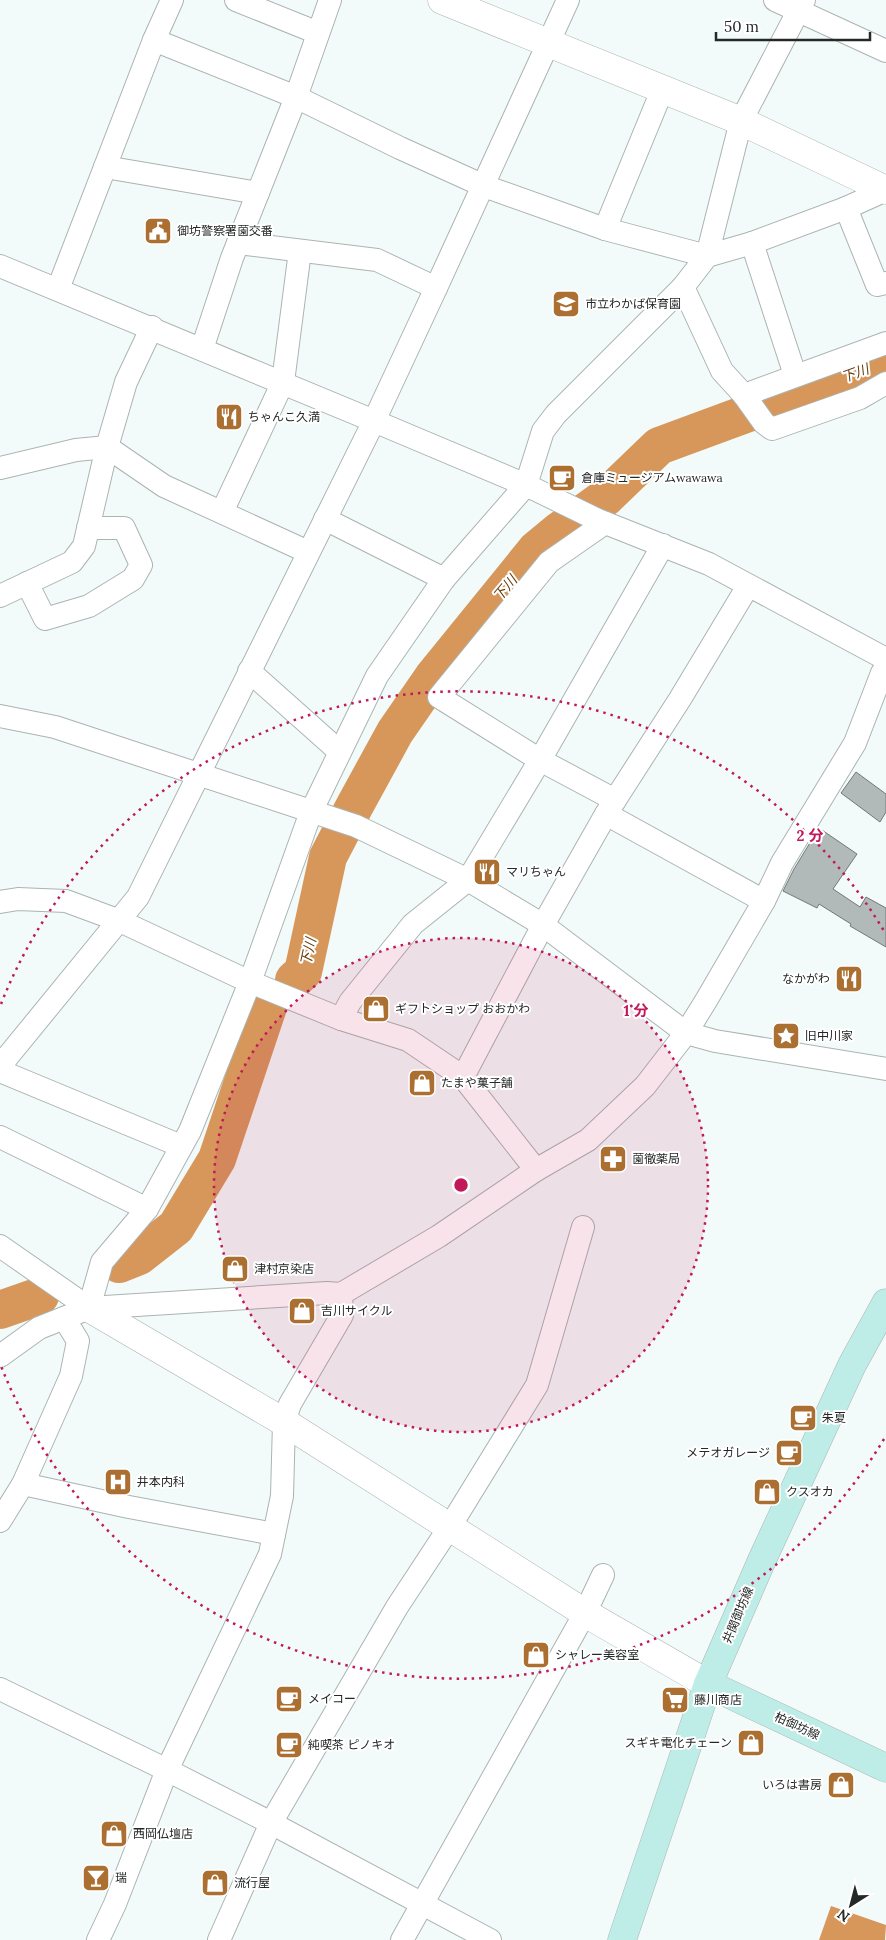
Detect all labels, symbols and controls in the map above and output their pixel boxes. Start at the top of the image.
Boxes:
scale bar [716,10,870,42]
text: 50 m [724,17,759,36]
public building icon: 御坊警察署薗交番 [143,216,173,246]
place label: 御坊警察署薗交番 [177,223,273,238]
school or university icon: 市立わかば保育園 [551,289,581,319]
place label: 市立わかば保育園 [585,296,681,311]
water label: 下川 [839,359,873,386]
restaurant icon: ちゃんこ久満 [214,402,244,432]
place label: ちゃんこ久満 [248,409,320,424]
cafe icon: 倉庫ミュージアムwawawa [547,463,577,493]
place label: 倉庫ミュージアムwawawa [581,470,723,485]
water label: 下川 [489,570,522,605]
text: 2 分 [797,826,823,845]
restaurant icon: マリちゃん [472,857,502,887]
place label: マリちゃん [506,864,566,879]
water label: 下川 [296,934,320,968]
restaurant icon: なかがわ [834,964,864,994]
place label: なかがわ [782,971,830,986]
shop icon: ギフトショップ おおかわ [361,994,391,1024]
place label: ギフトショップ おおかわ [395,1001,530,1016]
text: 1 分 [623,1001,649,1020]
place icon: 旧中川家 [771,1021,801,1051]
place label: 旧中川家 [805,1028,853,1043]
shop icon: たまや菓子舗 [407,1068,437,1098]
place label: たまや菓子舗 [441,1075,513,1090]
pharmacy icon: 薗徹薬局 [598,1144,628,1174]
place label: 薗徹薬局 [632,1151,680,1166]
centre of rings [452,1176,470,1194]
shop icon: 津村京染店 [220,1254,250,1284]
place label: 津村京染店 [254,1261,314,1276]
shop icon: 吉川サイクル [287,1296,317,1326]
place label: 吉川サイクル [321,1303,392,1318]
cafe icon: 朱夏 [788,1403,818,1433]
place label: 朱夏 [822,1410,846,1425]
cafe icon: メテオガレージ [774,1438,804,1468]
place label: メテオガレージ [686,1445,770,1460]
hospital icon: 井本内科 [103,1467,133,1497]
place label: 井本内科 [137,1474,185,1489]
shop icon: クスオカ [752,1477,782,1507]
place label: クスオカ [786,1484,834,1499]
street label: 井関御坊線 [719,1584,756,1645]
shop icon: シャレー美容室 [521,1640,551,1670]
place label: シャレー美容室 [555,1647,639,1662]
cafe icon: メイコー [274,1684,304,1714]
supermarket icon: 藤川商店 [660,1685,690,1715]
place label: メイコー [308,1691,356,1706]
place label: 藤川商店 [694,1692,742,1707]
street label: 柏御坊線 [772,1709,822,1742]
shop icon: スギキ電化チェーン [736,1728,766,1758]
cafe icon: 純喫茶 ピノキオ [274,1730,304,1760]
place label: スギキ電化チェーン [625,1735,732,1750]
place label: 純喫茶 ピノキオ [308,1737,395,1752]
shop icon: いろは書房 [826,1770,856,1800]
place label: いろは書房 [762,1777,822,1792]
shop icon: 西岡仏壇店 [99,1819,129,1849]
place label: 西岡仏壇店 [133,1826,193,1841]
bar icon: 瑞 [81,1863,111,1893]
shop icon: 流行屋 [200,1868,230,1898]
place label: 瑞 [115,1870,127,1885]
place label: 流行屋 [234,1875,270,1890]
north arrow [826,1880,876,1930]
text: N [834,1905,853,1926]

